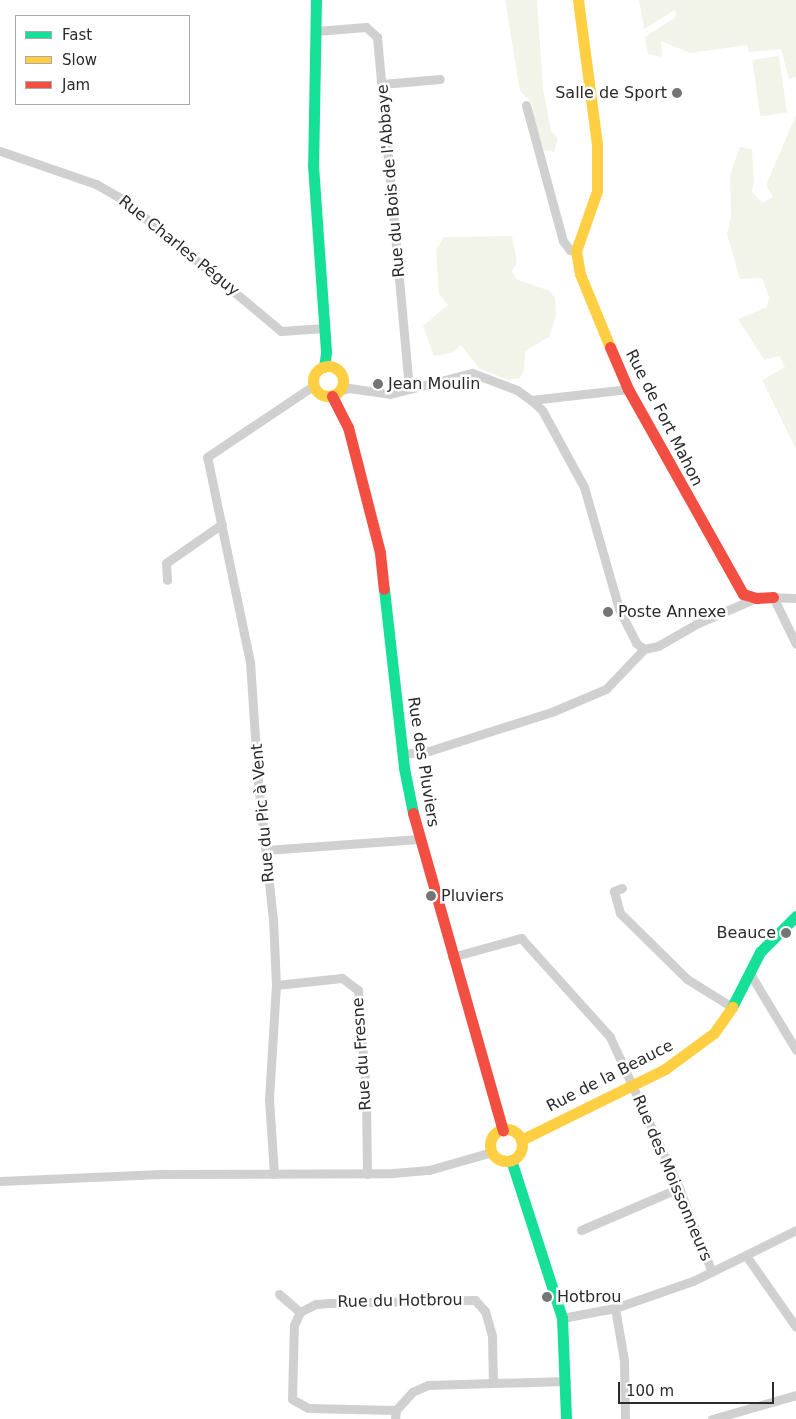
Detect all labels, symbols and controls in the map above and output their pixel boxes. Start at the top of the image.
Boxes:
legend [15,15,190,105]
text: Fast [62,26,92,44]
text: Slow [62,51,97,69]
text: Jam [62,76,90,94]
place label: Salle de Sport [555,83,667,103]
street label: Rue du Bois de l'Abbaye [373,84,409,278]
marker: Salle de Sport [671,87,683,99]
street label: Rue Charles Péguy [115,191,243,301]
street label: Rue de Fort Mahon [621,347,707,489]
place label: Jean Moulin [388,374,480,394]
marker: Jean Moulin [372,378,384,390]
place label: Poste Annexe [618,602,726,622]
marker: Poste Annexe [602,606,614,618]
street label: Rue des Pluviers [403,695,443,829]
street label: Rue du Pic à Vent [247,743,279,883]
place label: Pluviers [441,886,504,906]
marker: Pluviers [425,890,437,902]
place label: Beauce [717,923,776,943]
marker: Beauce [780,927,792,939]
street label: Rue du Fresne [348,997,376,1111]
street label: Rue de la Beauce [544,1036,676,1116]
street label: Rue des Moissonneurs [628,1092,716,1264]
place label: Hotbrou [557,1287,621,1307]
street label: Rue du Hotbrou [337,1290,463,1312]
marker: Hotbrou [541,1291,553,1303]
scale bar [621,1372,777,1404]
text: 100 m [626,1382,674,1400]

